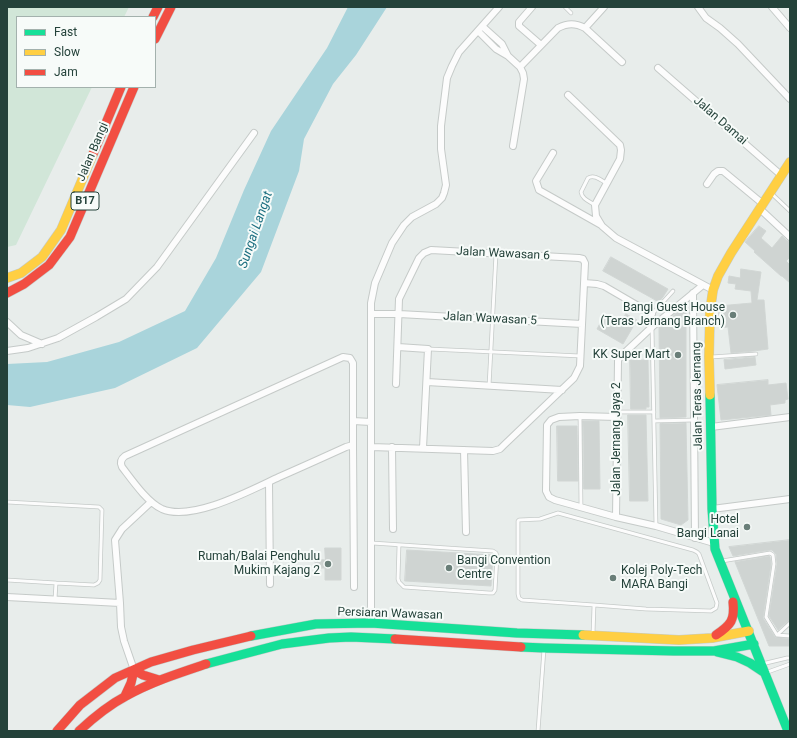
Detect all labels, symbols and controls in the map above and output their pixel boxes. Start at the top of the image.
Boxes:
legend [16,16,156,88]
text: Fast [54,25,77,39]
text: Slow [54,45,80,59]
text: Jam [54,65,78,79]
street label: Jalan Damai [690,94,750,148]
street label: Jalan Bangi [74,120,112,184]
water label: Sungai Langat [236,189,276,271]
road number: B17 [71,192,99,210]
street label: Jalan Wawasan 6 [456,244,550,264]
place label: Bangi Guest House (Teras Jernang Branch) [600,301,725,329]
street label: Jalan Wawasan 5 [443,309,537,329]
marker: Bangi Guest House (Teras Jernang Branch) [728,310,738,320]
street label: Jalan Teras Jernang [690,342,706,450]
place label: KK Super Mart [593,348,670,362]
marker: KK Super Mart [673,350,683,360]
street label: Jalan Jernang Jaya 2 [610,382,624,496]
place label: Hotel Bangi Lanai [677,513,739,541]
marker: Hotel Bangi Lanai [742,522,752,532]
place label: Rumah/Balai Penghulu Mukim Kajang 2 [198,550,320,578]
place label: Bangi Convention Centre [457,554,551,582]
marker: Rumah/Balai Penghulu Mukim Kajang 2 [323,559,333,569]
marker: Bangi Convention Centre [444,563,454,573]
place label: Kolej Poly-Tech MARA Bangi [621,564,702,592]
marker: Kolej Poly-Tech MARA Bangi [608,573,618,583]
street label: Persiaran Wawasan [337,605,443,623]

